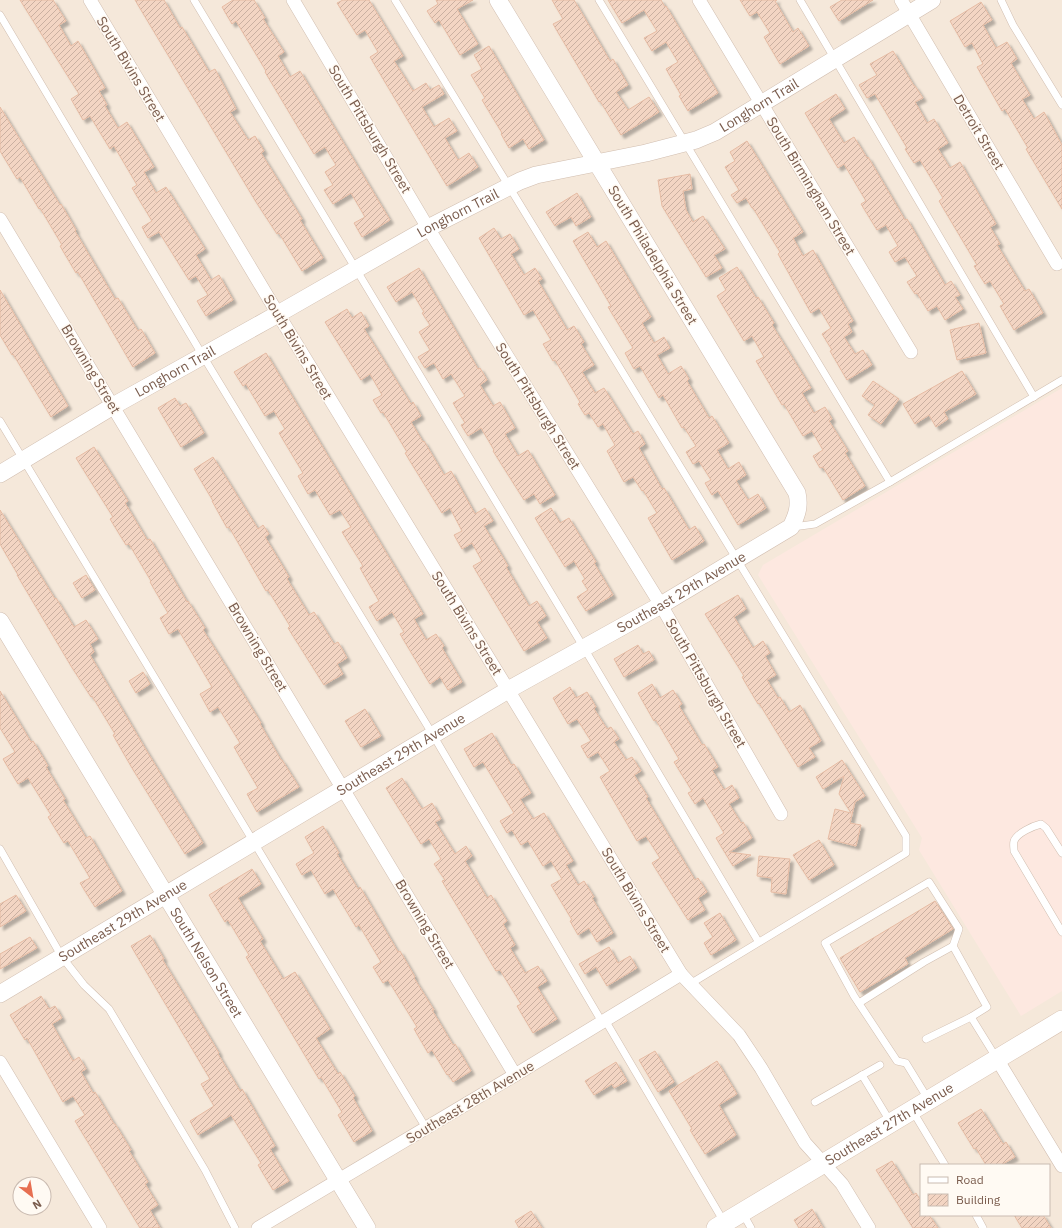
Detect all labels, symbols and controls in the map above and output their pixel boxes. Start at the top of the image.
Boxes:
street label: South Bivins Street [92,13,170,125]
street label: South Pittsburgh Street [325,62,415,197]
street label: Longhorn Trail [716,74,802,136]
street label: Detroit Street [949,91,1009,173]
street label: South Birmingham Street [763,114,860,259]
street label: South Philadelphia Street [604,182,702,328]
street label: Longhorn Trail [414,184,502,242]
street label: South Bivins Street [259,291,337,403]
street label: Browning Street [57,321,125,417]
street label: South Pittsburgh Street [492,339,585,473]
street label: Longhorn Trail [132,342,219,401]
street label: Southeast 29th Avenue [613,547,749,637]
street label: South Bivins Street [428,568,506,679]
street label: Browning Street [224,599,292,695]
street label: South Pittsburgh Street [662,615,750,751]
street label: Southeast 29th Avenue [333,709,469,800]
street label: South Bivins Street [597,844,675,956]
street label: Southeast 29th Avenue [55,875,191,966]
street label: Browning Street [391,876,459,972]
street label: South Nelson Street [166,904,247,1021]
street label: Southeast 28th Avenue [403,1056,538,1147]
street label: Southeast 27th Avenue [822,1078,957,1169]
legend [920,1164,1050,1216]
text: Road [956,1172,984,1187]
north arrow [12,1176,52,1216]
text: Building [956,1192,1001,1207]
text: N [30,1197,44,1213]

